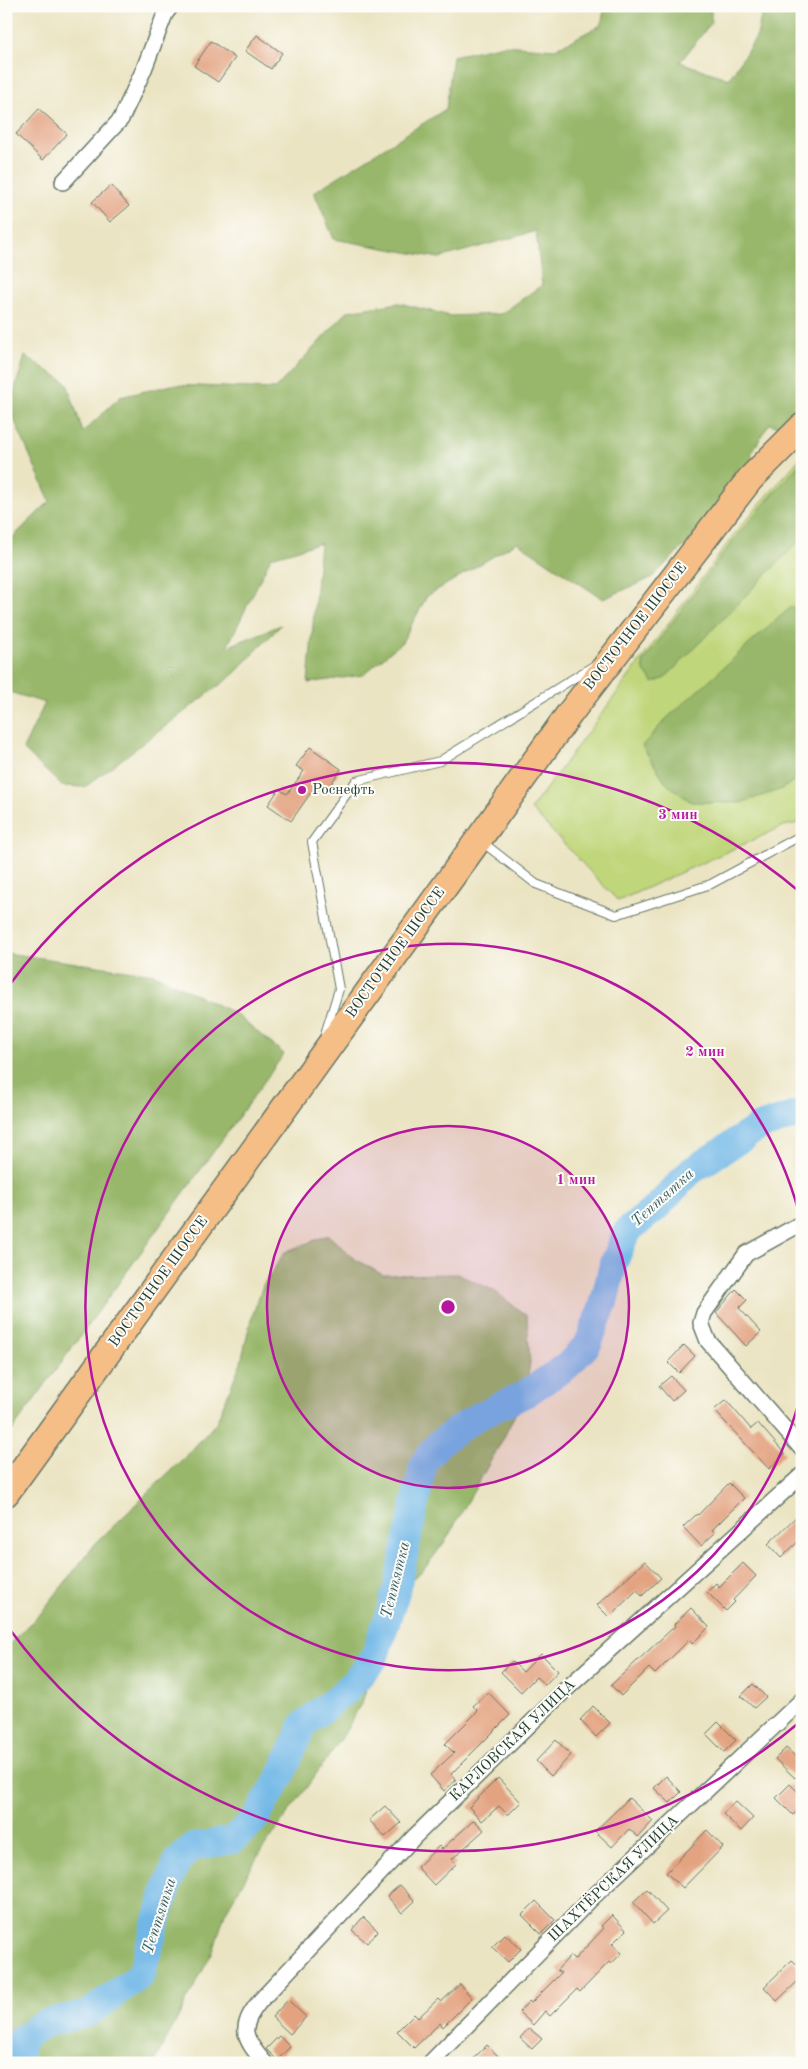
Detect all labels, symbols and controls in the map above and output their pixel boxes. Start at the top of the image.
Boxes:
street label: ВОСТОЧНОЕ ШОССЕ [582,560,690,694]
place label: Роснефть [312,783,375,798]
marker: Роснефть [296,784,308,796]
text: 3 мин [658,808,698,823]
street label: ВОСТОЧНОЕ ШОССЕ [344,885,448,1021]
text: 2 мин [685,1045,725,1060]
water label: Тептятка [628,1165,698,1230]
text: 1 мин [556,1173,596,1188]
street label: ВОСТОЧНОЕ ШОССЕ [107,1214,211,1350]
centre of rings [439,1298,457,1316]
water label: Тептятка [379,1540,413,1620]
street label: КАРЛОВСКАЯ УЛИЦА [447,1677,579,1805]
street label: ШАХТЁРСКАЯ УЛИЦА [544,1810,683,1945]
water label: Тептятка [140,1876,180,1956]

